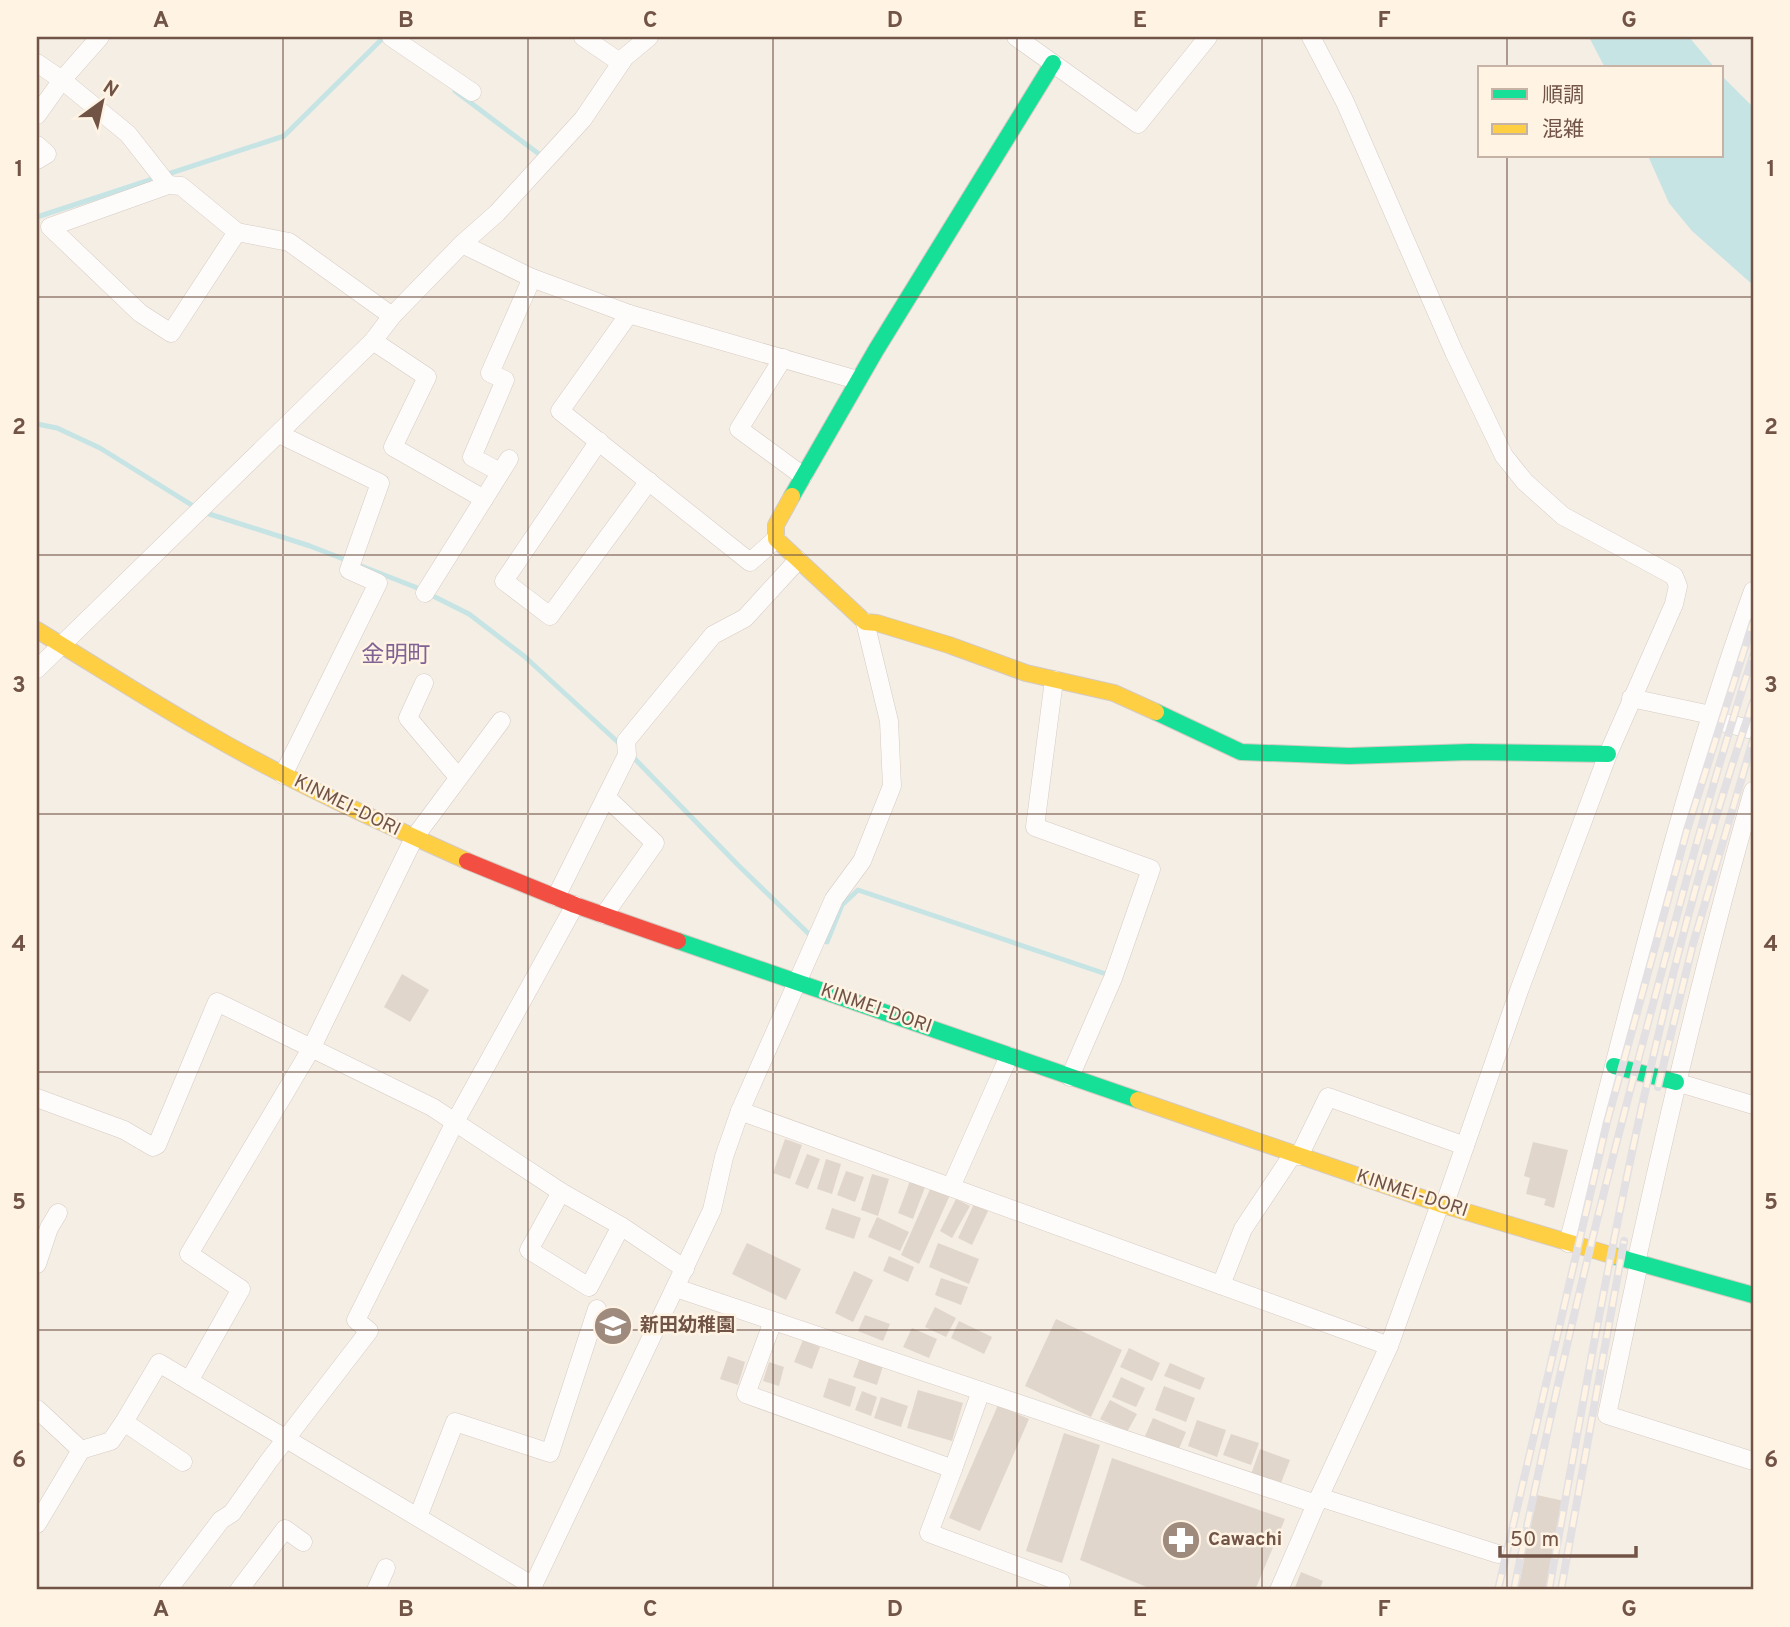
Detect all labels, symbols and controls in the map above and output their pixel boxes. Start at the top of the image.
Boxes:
text: A [153,7,169,36]
text: B [398,7,414,36]
text: C [643,7,657,36]
text: D [887,7,903,36]
text: E [1133,7,1147,36]
text: F [1377,7,1391,36]
text: G [1621,7,1637,36]
north arrow [66,66,136,136]
legend [1478,66,1724,158]
text: N [98,76,122,103]
text: 順調 [1542,83,1584,110]
text: 混雑 [1542,117,1584,144]
text: 1 [14,156,24,185]
text: 1 [1766,156,1776,185]
text: 2 [12,414,26,443]
text: 2 [1764,414,1778,443]
district label: 金明町 [362,642,431,671]
text: 3 [12,672,26,701]
text: 3 [1764,672,1778,701]
street label: KINMEI-DORI [290,770,404,842]
text: 4 [12,931,26,960]
text: 4 [1764,931,1778,960]
street label: KINMEI-DORI [817,979,935,1039]
street label: KINMEI-DORI [1353,1165,1471,1223]
text: 5 [12,1189,26,1218]
text: 5 [1764,1189,1778,1218]
school or university icon: 新田幼稚園 [592,1305,634,1347]
place label: 新田幼稚園 [640,1314,735,1338]
text: 6 [12,1447,26,1476]
text: 6 [1764,1447,1778,1476]
scale bar [1500,1515,1636,1559]
pharmacy icon: Cawachi [1160,1519,1202,1561]
text: 50 m [1510,1527,1559,1554]
place label: Cawachi [1208,1528,1282,1552]
text: A [153,1596,169,1625]
text: B [398,1596,414,1625]
text: C [643,1596,657,1625]
text: D [887,1596,903,1625]
text: E [1133,1596,1147,1625]
text: F [1377,1596,1391,1625]
text: G [1621,1596,1637,1625]

